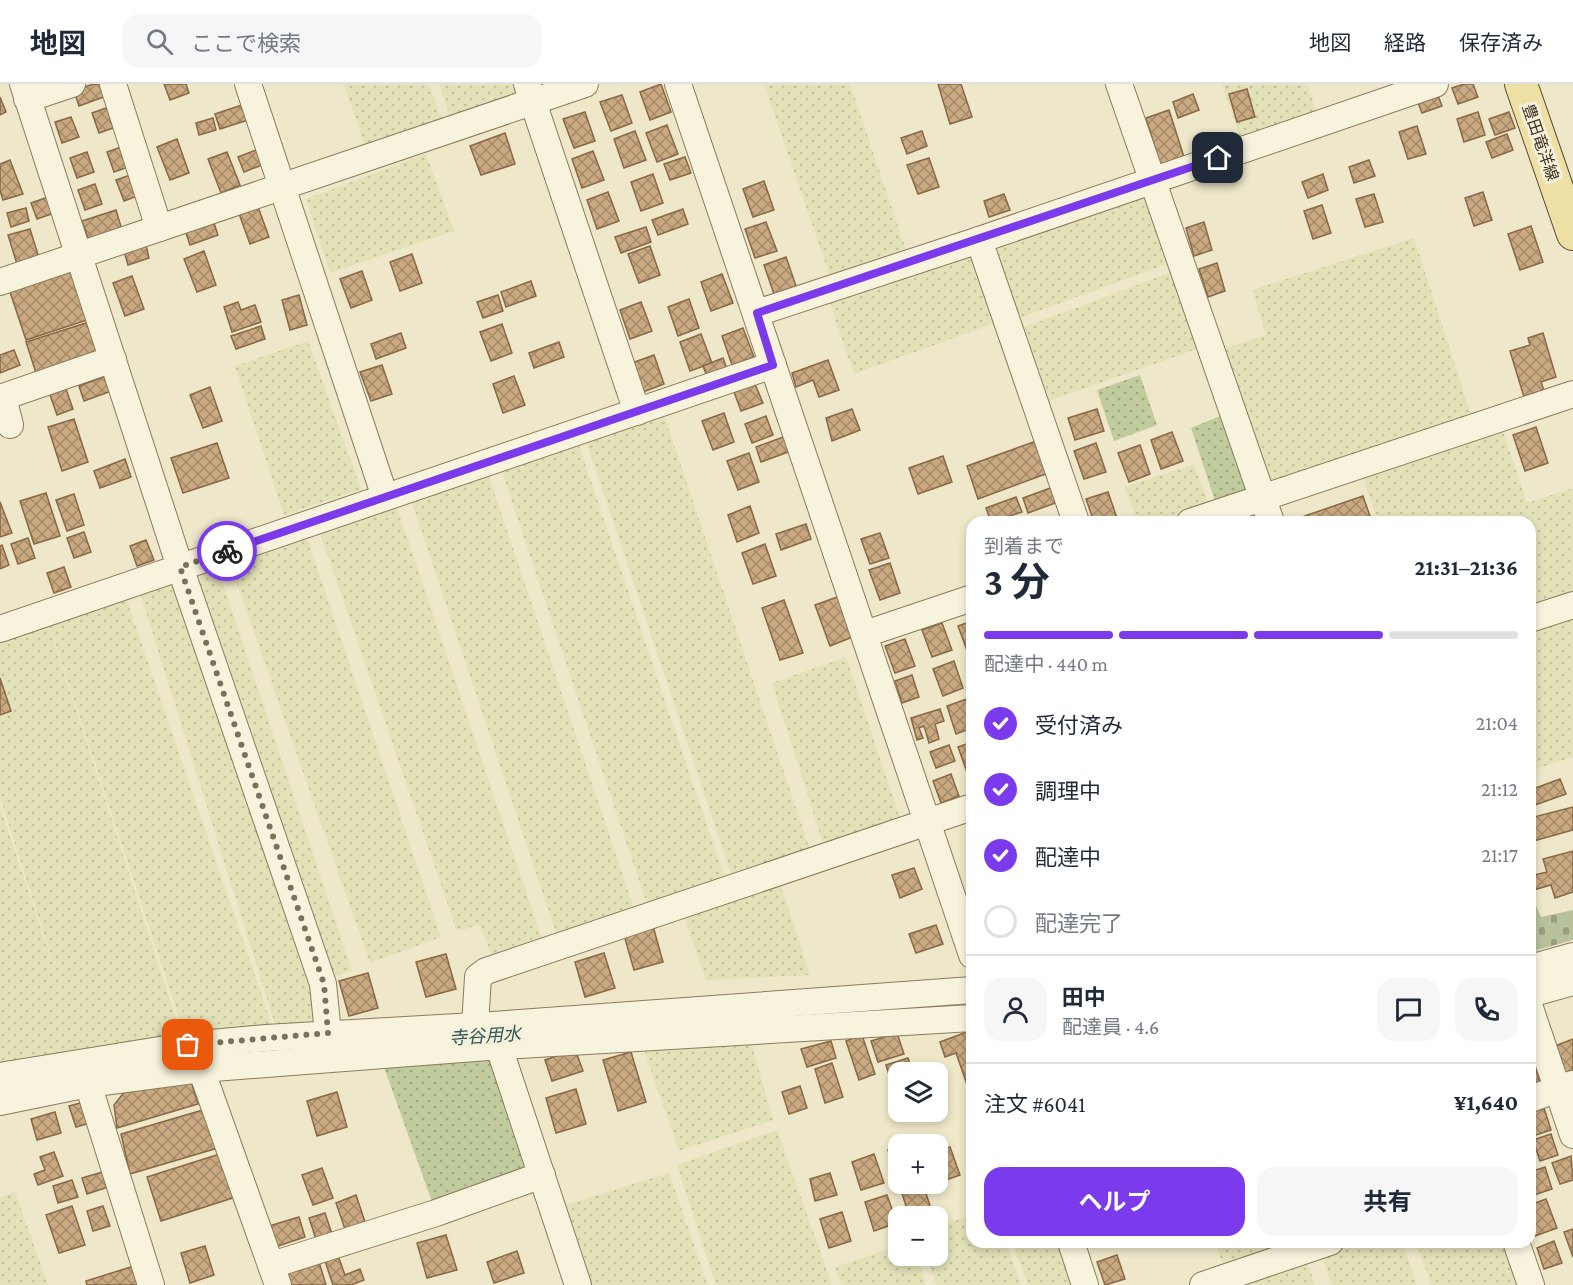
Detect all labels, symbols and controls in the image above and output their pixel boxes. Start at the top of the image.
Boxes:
search box [122,14,542,68]
icon: search [143,25,176,58]
text: 地図 [30,28,86,59]
text: ここで検索 [191,31,301,56]
text: 地図 [1309,31,1351,55]
text: 経路 [1384,31,1426,55]
text: 保存済み [1459,31,1543,55]
street label: 豊田竜洋線 [1519,102,1562,183]
pin [1192,132,1243,183]
icon: home [1201,141,1234,174]
courier [197,521,257,581]
icon: bike [211,535,244,568]
text: 到着まで [984,535,1064,557]
text: 21:31–21:36 [1414,555,1518,580]
text: 3 分 [984,560,1050,603]
text: 配達中 · 440 m [984,653,1108,675]
icon: check [984,707,1017,740]
text: 21:04 [1476,712,1518,734]
text: 受付済み [1035,713,1123,738]
icon: check [984,773,1017,806]
text: 21:12 [1481,778,1518,800]
text: 調理中 [1035,779,1101,804]
icon: check [984,839,1017,872]
text: 21:17 [1481,844,1518,866]
text: 配達中 [1035,845,1101,870]
text: 配達完了 [1035,911,1123,936]
button: person [984,978,1047,1041]
button: chat [1377,978,1440,1041]
button: phone [1455,978,1518,1041]
text: 田中 [1062,985,1106,1010]
text: 配達員 · 4.6 [1062,1016,1159,1038]
pin [162,1019,213,1070]
water label: 寺谷用水 [448,1023,524,1048]
icon: bag [171,1028,204,1061]
map controls [888,1062,948,1266]
button: layers [888,1062,948,1122]
text: ¥1,640 [1454,1090,1518,1115]
text: 注文 #6041 [984,1092,1086,1117]
button: + [888,1134,948,1194]
button: ヘルプ [984,1167,1245,1236]
button: 共有 [1257,1167,1518,1236]
button: − [888,1206,948,1266]

